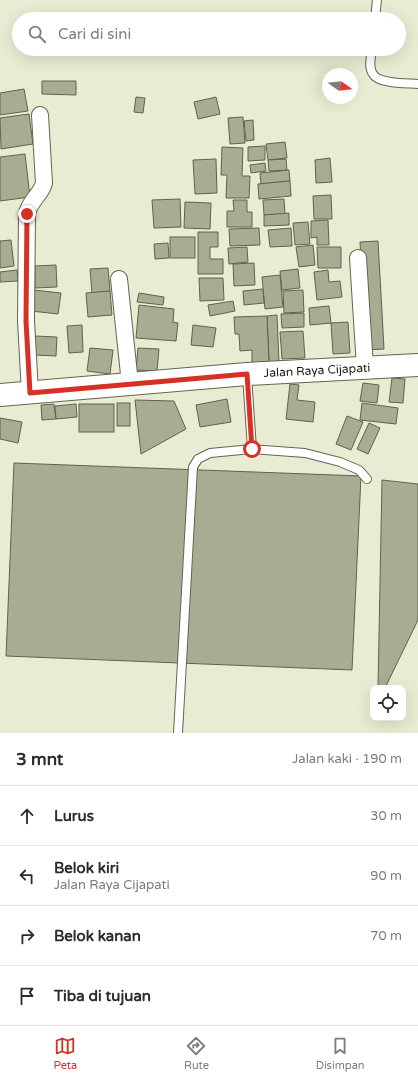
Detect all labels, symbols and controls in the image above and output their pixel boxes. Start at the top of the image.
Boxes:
search box [12,12,406,56]
icon: search [26,23,48,45]
text: Cari di sini [58,25,131,43]
north arrow [322,68,358,104]
route end [18,205,36,223]
street label: Jalan Raya Cijapati [263,361,371,380]
route start [243,440,261,458]
map controls [370,685,406,721]
button: locate [370,685,406,721]
text: 3 mnt [16,749,63,770]
text: Jalan kaki · 190 m [292,751,402,767]
icon: ahead [16,805,38,827]
text: Lurus [54,807,94,825]
text: 30 m [370,808,402,824]
text: Belok kiri [54,859,119,877]
icon: left [16,865,38,887]
text: 90 m [370,868,402,884]
text: Jalan Raya Cijapati [54,877,170,893]
icon: right [16,925,38,947]
text: Belok kanan [54,927,141,945]
text: 70 m [370,928,402,944]
icon: arrive [16,985,38,1007]
text: Tiba di tujuan [54,987,151,1005]
tab: Peta [53,1035,77,1072]
tab: Rute [184,1035,209,1072]
tab: Disimpan [316,1035,365,1072]

